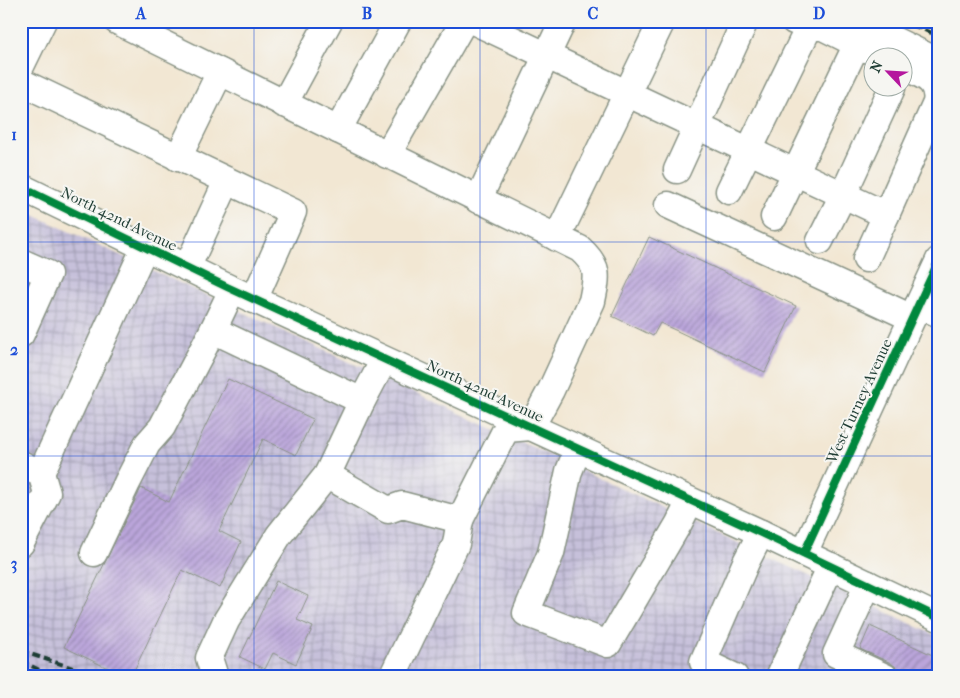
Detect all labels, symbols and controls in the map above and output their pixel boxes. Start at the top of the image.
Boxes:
text: A [135,4,147,23]
text: B [362,4,372,23]
text: C [588,4,599,23]
text: D [813,4,825,23]
north arrow [862,48,912,98]
text: N [867,58,887,75]
text: 1 [11,125,17,144]
street label: North 42nd Avenue [58,183,181,255]
street label: West Turney Avenue [822,335,896,467]
text: 2 [10,340,18,359]
street label: North 42nd Avenue [424,356,547,426]
text: 3 [11,554,17,574]

